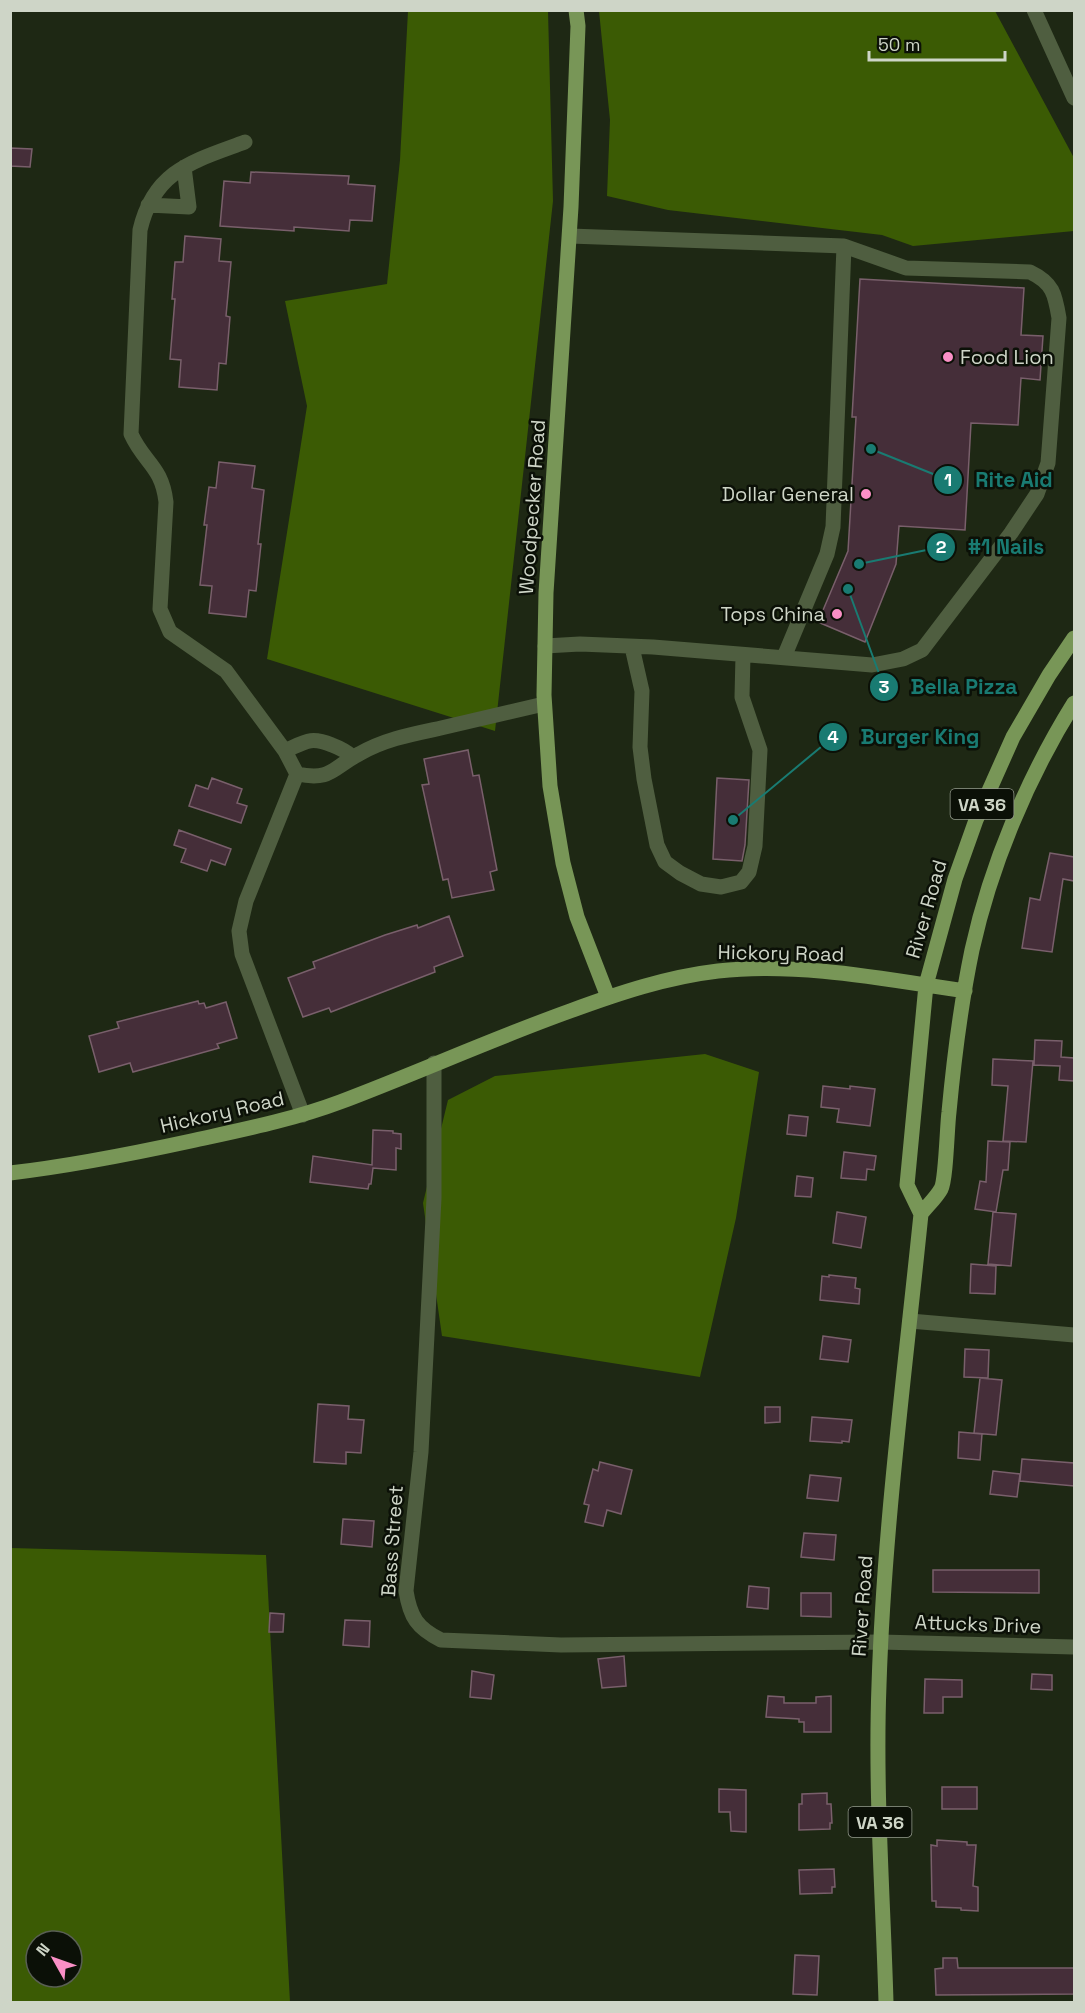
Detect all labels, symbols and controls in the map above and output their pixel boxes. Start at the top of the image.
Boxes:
scale bar [869,24,1006,62]
text: 50 m [878,33,920,56]
place label: Food Lion [960,344,1054,370]
marker: Food Lion [941,350,955,364]
street label: Woodpecker Road [513,419,551,595]
callout: Rite Aid [933,460,1065,499]
text: Rite Aid [975,466,1053,493]
text: 1 [944,468,952,491]
place label: Dollar General [722,481,854,507]
marker: Dollar General [859,487,873,501]
callout: #1 Nails [926,527,1056,566]
text: #1 Nails [968,533,1044,560]
text: 2 [936,535,947,558]
place label: Tops China [721,601,825,627]
marker: Tops China [830,607,844,621]
callout: Bella Pizza [869,667,1030,706]
text: Bella Pizza [911,673,1017,700]
text: 3 [879,675,890,698]
callout: Burger King [818,717,991,756]
text: Burger King [860,723,980,750]
text: 4 [827,725,839,748]
road number: VA 36 [950,789,1014,819]
street label: River Road [900,857,952,961]
street label: Hickory Road [717,939,845,967]
street label: Hickory Road [157,1085,287,1139]
street label: Bass Street [375,1484,409,1598]
street label: River Road [845,1554,879,1658]
street label: Attucks Drive [914,1609,1042,1639]
road number: VA 36 [848,1807,912,1837]
north arrow [24,1929,84,1989]
text: N [31,1939,54,1961]

